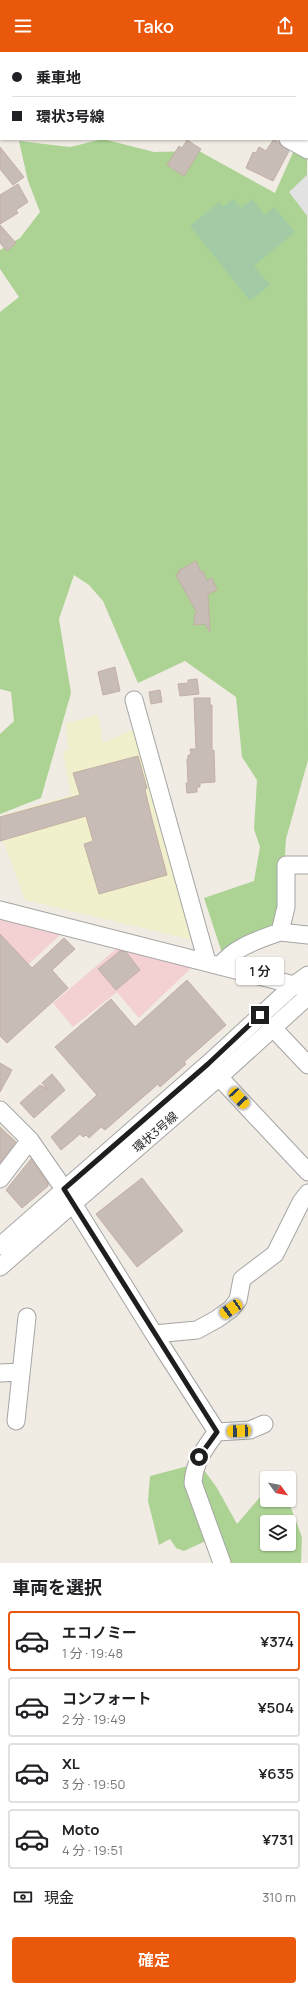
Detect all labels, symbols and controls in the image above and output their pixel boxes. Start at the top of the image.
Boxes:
text: Tako [134,14,174,38]
icon: menu [12,15,34,37]
icon: share [274,15,296,37]
text: 乗車地 [36,67,81,88]
text: 環状3号線 [36,106,105,127]
callout: 1 分 [236,957,284,985]
text: 1 分 [249,962,271,980]
route end [251,1006,269,1024]
car [226,1085,252,1111]
street label: 環状3号線 [129,1108,181,1156]
car [218,1297,244,1321]
car [227,1425,251,1437]
route start [190,1448,208,1466]
north arrow [260,1471,296,1507]
map controls [260,1471,296,1551]
button: layers [260,1515,296,1551]
text: 車両を選択 [12,1575,102,1599]
text: エコノミー [62,1622,137,1643]
icon: car [14,1623,50,1659]
text: ¥374 [260,1631,294,1652]
text: 1 分 · 19:48 [62,1644,123,1662]
text: コンフォート [62,1688,152,1709]
icon: car [14,1689,50,1725]
text: ¥504 [258,1697,294,1718]
text: 2 分 · 19:49 [62,1710,126,1728]
text: XL [62,1753,80,1774]
icon: car [14,1755,50,1791]
text: ¥635 [258,1763,294,1784]
text: 3 分 · 19:50 [62,1775,125,1793]
text: Moto [62,1819,99,1840]
icon: car [14,1821,50,1857]
text: ¥731 [262,1829,294,1850]
text: 4 分 · 19:51 [62,1841,123,1859]
icon: cash [12,1886,34,1908]
text: 現金 [44,1887,74,1908]
text: 310 m [262,1888,296,1906]
button: 確定 [12,1937,296,1983]

